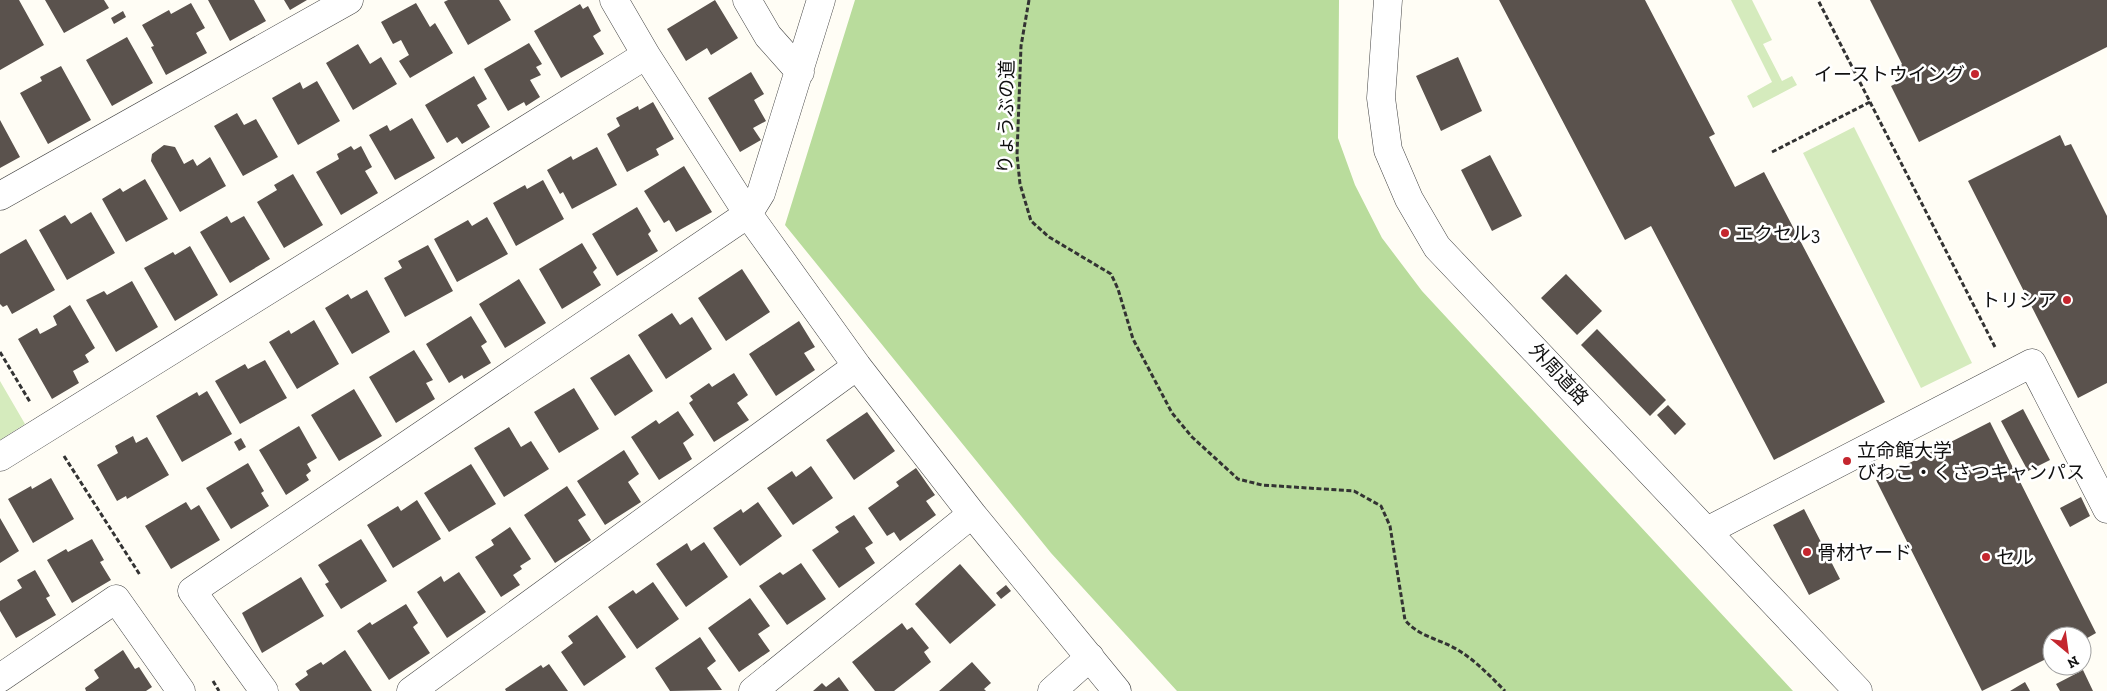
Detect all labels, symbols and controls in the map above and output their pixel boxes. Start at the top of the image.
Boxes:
street label: りょうぶの道 [994,60,1018,174]
place label: イーストウイング [1814,63,1965,86]
marker: イーストウイング [1969,68,1981,80]
place label: エクセル3 [1735,222,1820,245]
marker: エクセル3 [1719,227,1731,239]
place label: トリシア [1981,289,2057,312]
marker: トリシア [2061,294,2073,306]
street label: 外周道路 [1525,338,1593,410]
place label: 立命館大学 びわこ・くさつキャンパス [1857,439,2085,484]
marker: 立命館大学 びわこ・くさつキャンパス [1841,455,1853,467]
place label: 骨材ヤード [1817,541,1912,564]
marker: 骨材ヤード [1801,546,1813,558]
place label: セル [1996,546,2034,569]
marker: セル [1980,551,1992,563]
north arrow [2042,626,2092,676]
text: N [2064,652,2082,672]

